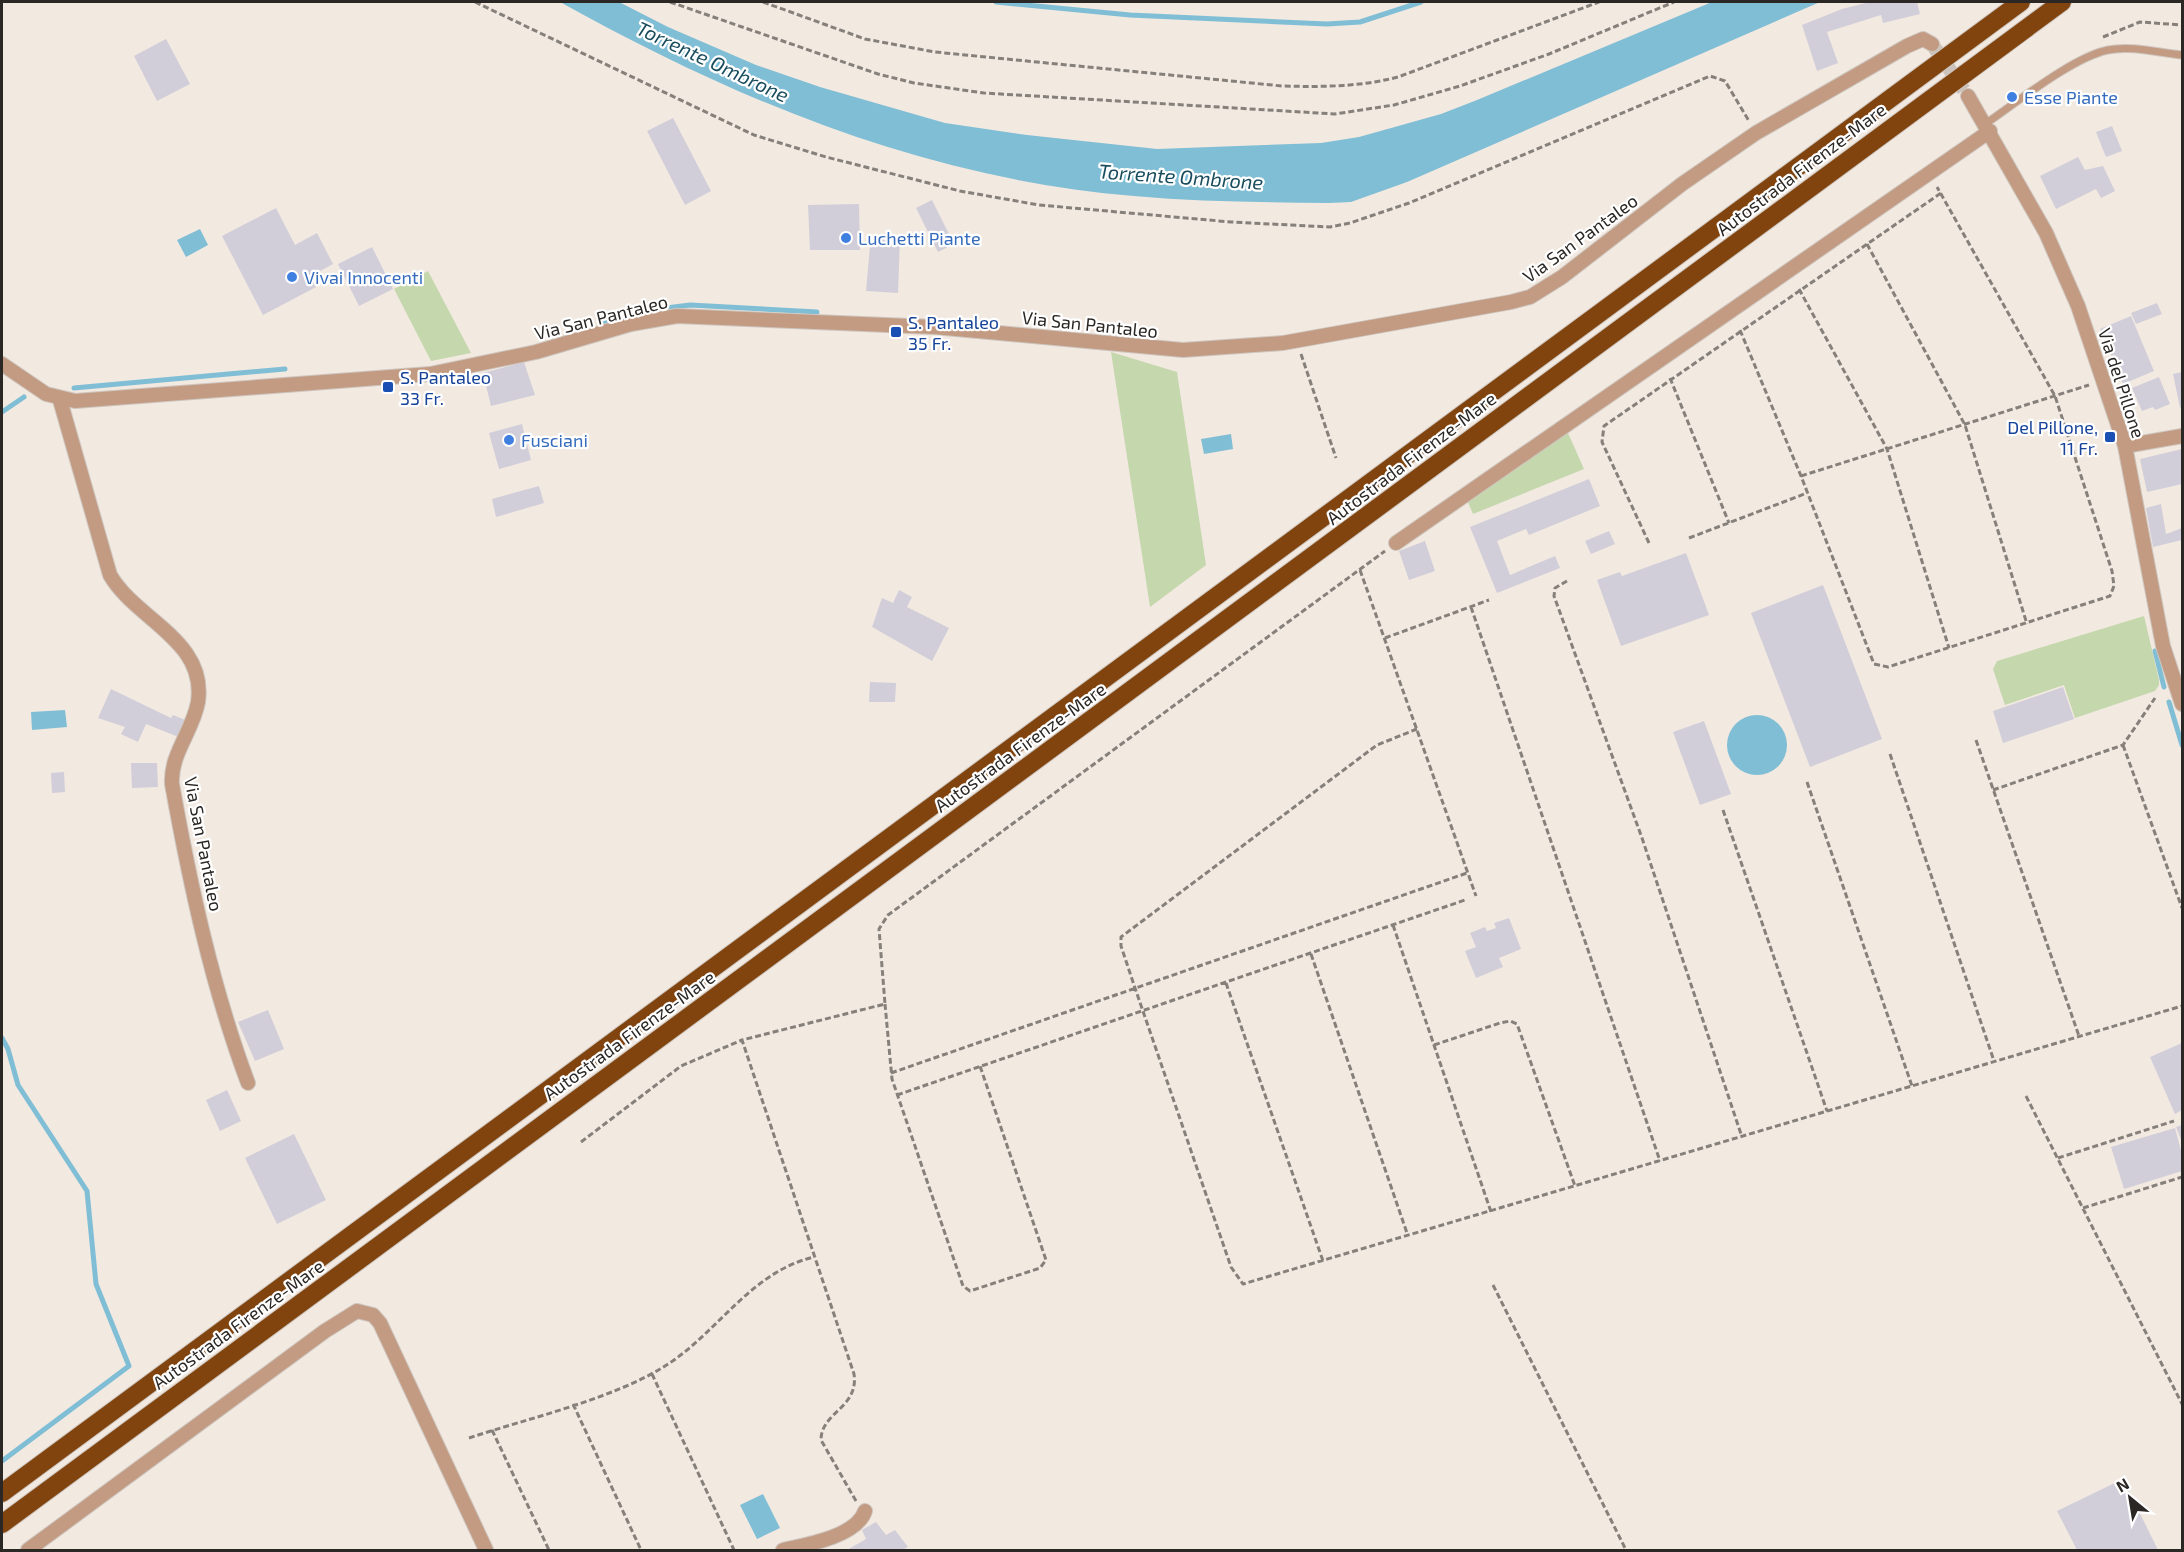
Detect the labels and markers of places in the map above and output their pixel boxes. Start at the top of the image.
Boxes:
place label: Esse Piante [2024,86,2118,108]
marker: Esse Piante [2005,90,2019,104]
place label: Luchetti Piante [858,227,981,249]
marker: Luchetti Piante [839,231,853,245]
place label: Vivai Innocenti [304,266,423,288]
marker: Vivai Innocenti [285,270,299,284]
place label: S. Pantaleo 35 Fr. [908,311,999,354]
marker: S. Pantaleo 35 Fr. [889,325,903,339]
place label: S. Pantaleo 33 Fr. [400,366,491,409]
marker: S. Pantaleo 33 Fr. [381,380,395,394]
place label: Del Pillone, 11 Fr. [2007,416,2098,459]
place label: Fusciani [521,429,588,451]
marker: Del Pillone, 11 Fr. [2103,430,2117,444]
marker: Fusciani [502,433,516,447]

